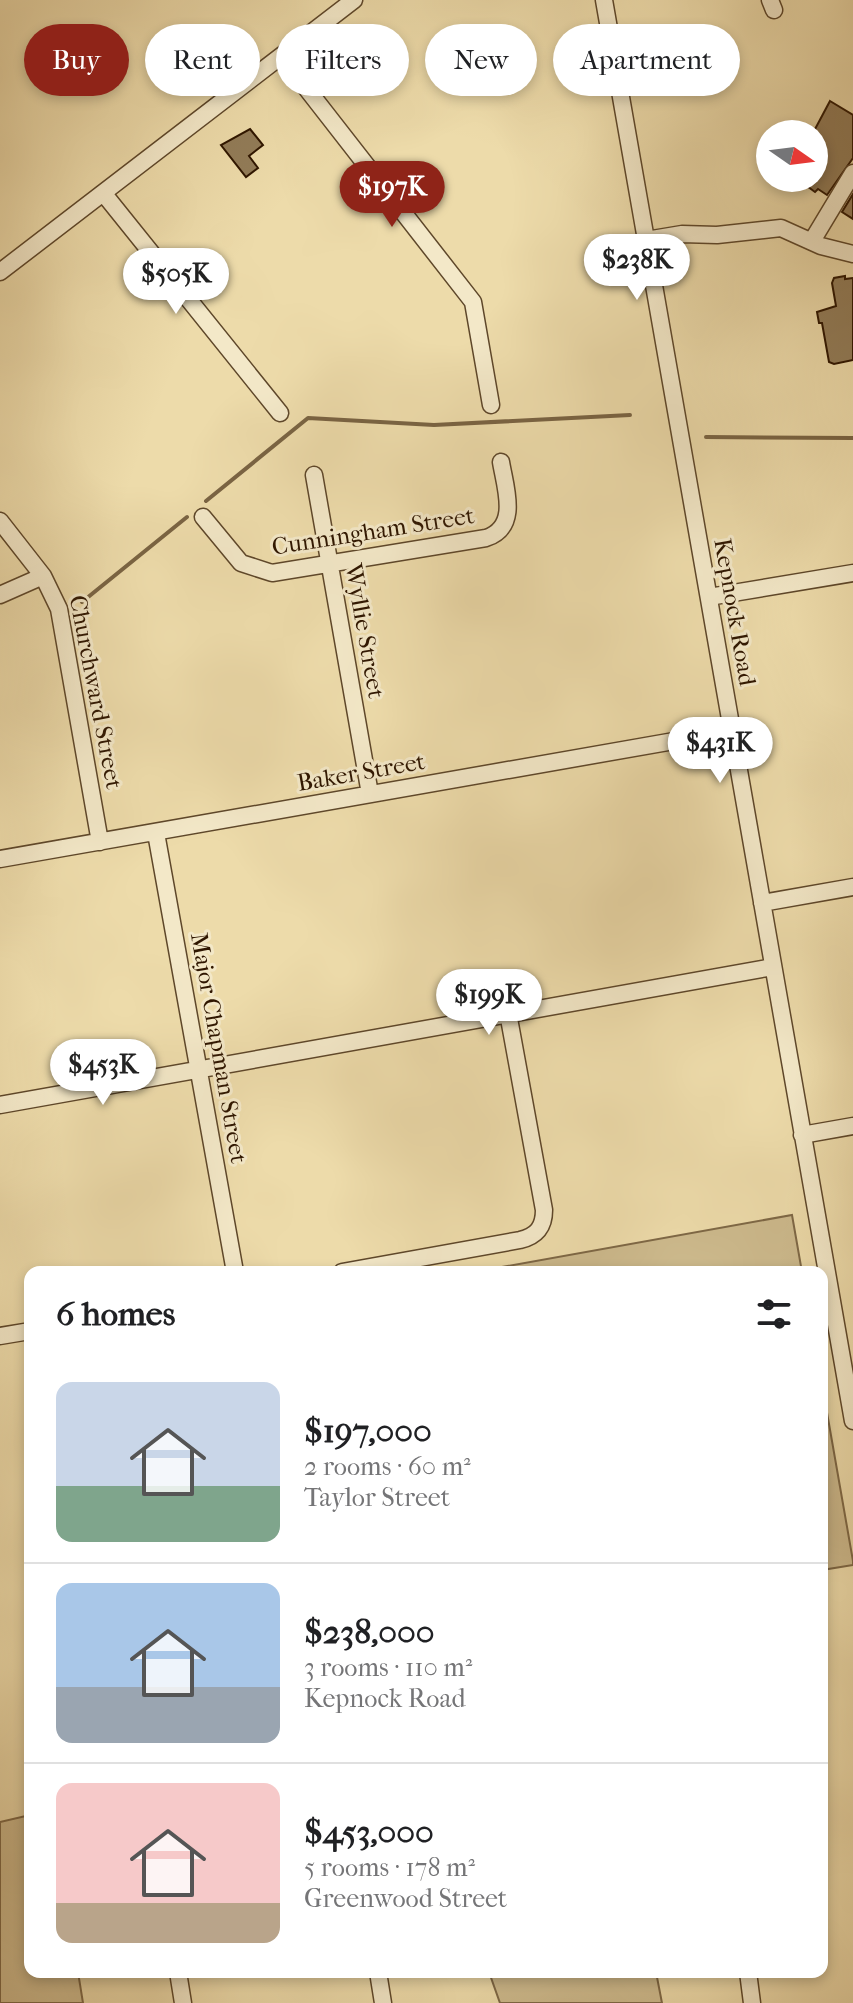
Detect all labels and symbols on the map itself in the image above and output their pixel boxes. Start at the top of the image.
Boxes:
north arrow [756,120,828,192]
pin: $197K [336,161,448,229]
pin: $238K [581,234,693,302]
pin: $505K [120,248,232,316]
street label: Cunningham Street [270,501,477,561]
street label: Kepnock Road [708,536,762,689]
street label: Wyllie Street [339,561,391,701]
street label: Churchward Street [63,593,129,792]
pin: $431K [664,717,776,785]
street label: Baker Street [295,747,428,797]
street label: Major Chapman Street [185,931,253,1166]
pin: $199K [433,969,545,1037]
pin: $453K [47,1039,159,1107]

